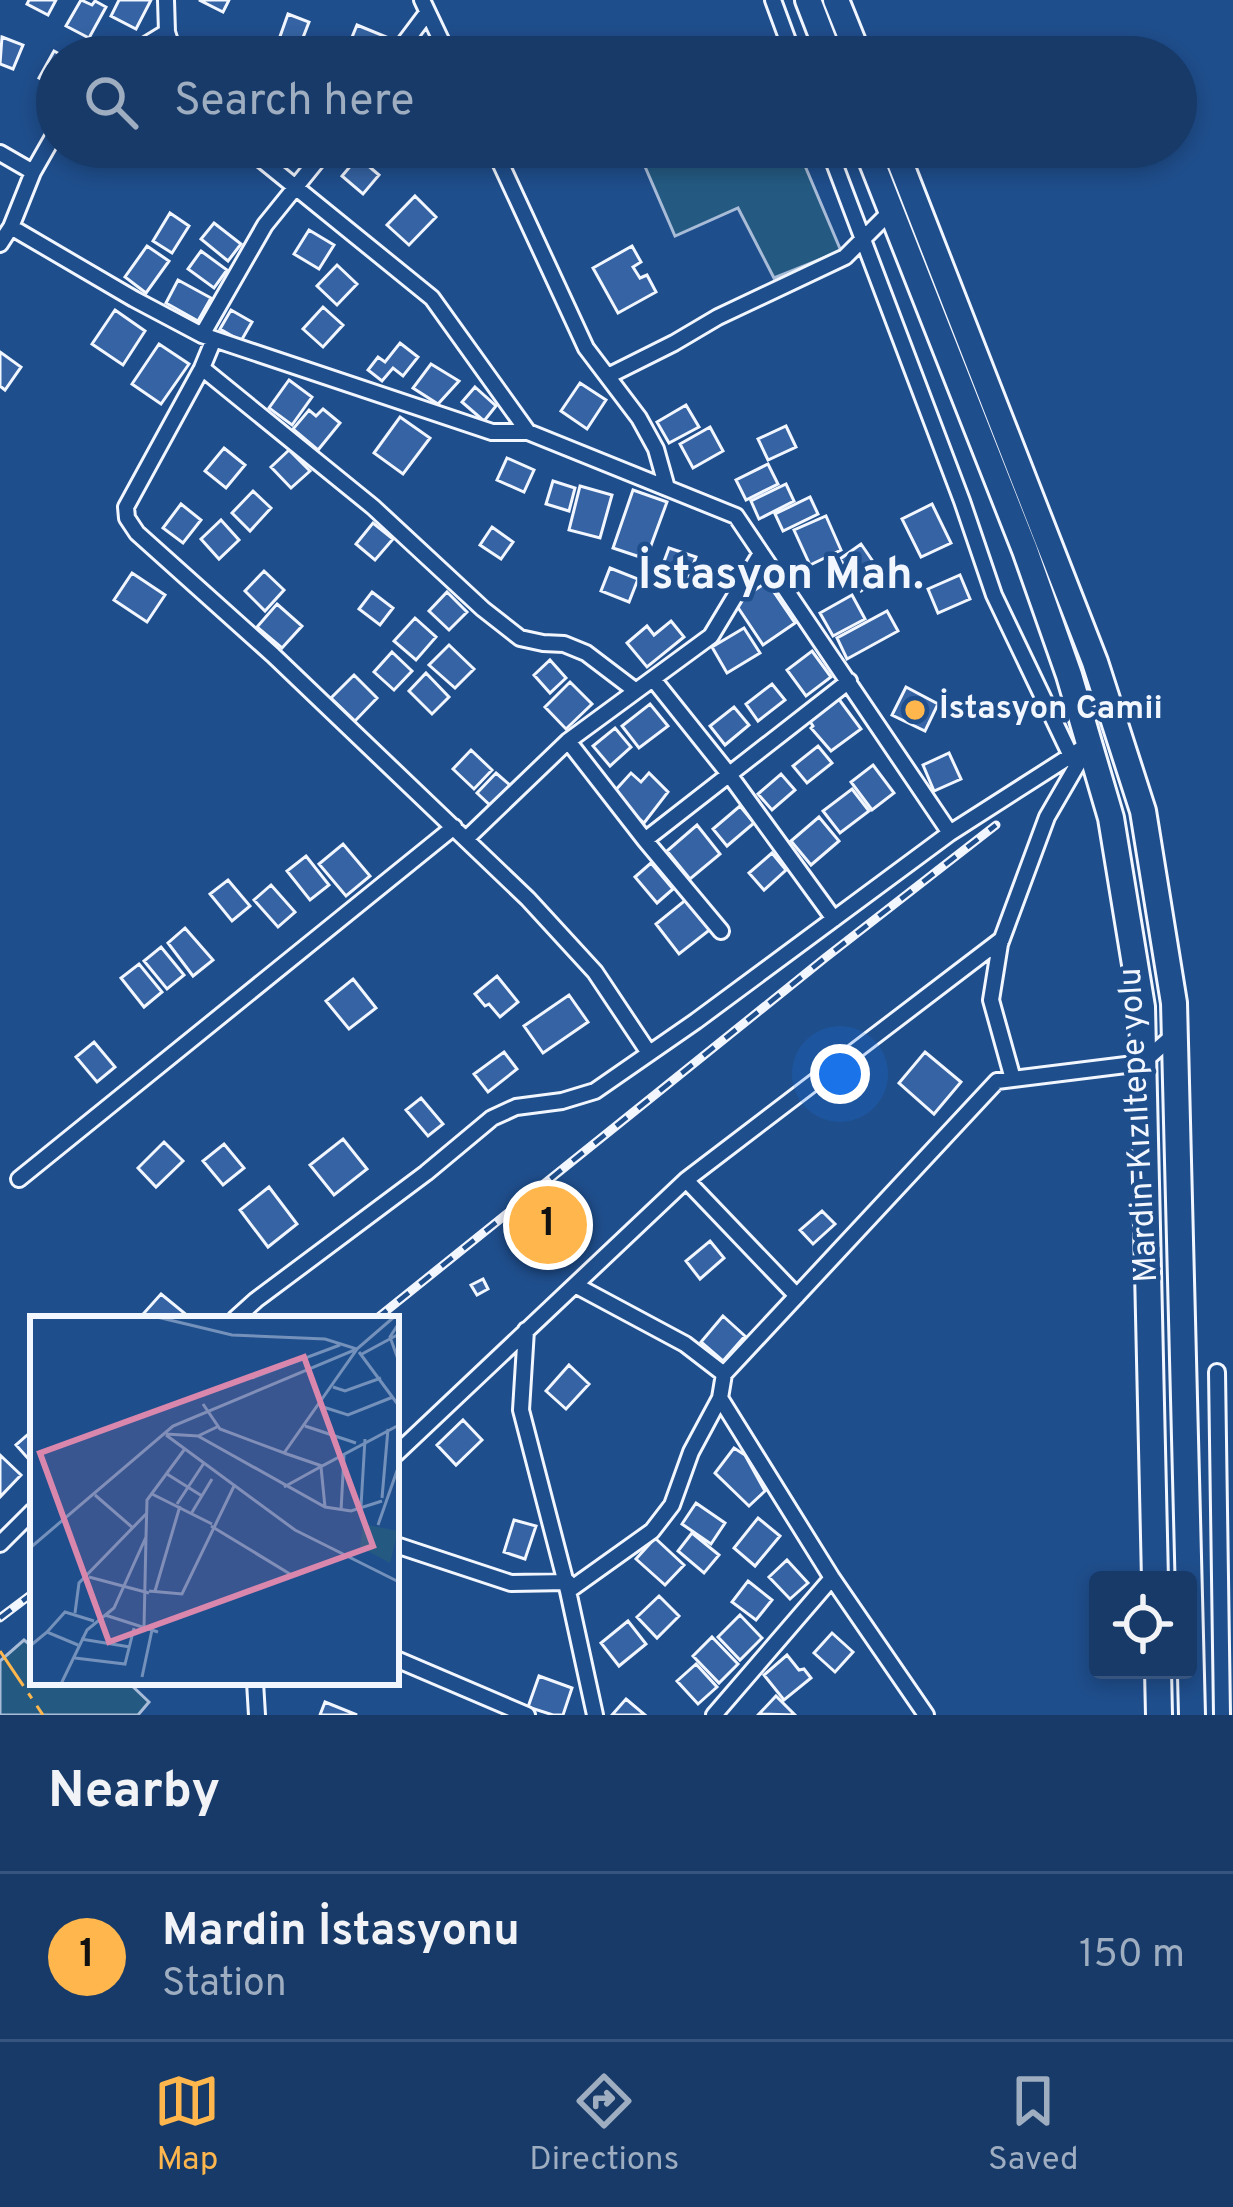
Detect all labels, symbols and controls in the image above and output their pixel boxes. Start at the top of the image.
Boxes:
search box [36,36,1197,168]
icon: search [78,69,144,135]
text: Search here [174,74,414,131]
district label: İstasyon Mah. [638,546,924,605]
place label: İstasyon Camii [939,688,1163,731]
marker: İstasyon Camii [902,697,928,723]
street label: Mardin-Kızıltepe yolu [1111,966,1169,1284]
your location [810,1044,870,1104]
pin: 1 [509,1180,587,1270]
inset map [30,1316,399,1685]
map controls [1089,1571,1197,1679]
button: locate [1089,1571,1197,1679]
text: Nearby [48,1761,220,1826]
text: Mardin İstasyonu [162,1904,520,1961]
text: 1 [79,1932,95,1981]
text: 150 m [1079,1932,1185,1981]
text: Station [162,1961,287,2010]
tab: Map [154,2068,220,2182]
tab: Directions [529,2068,679,2182]
tab: Saved [988,2068,1079,2182]

